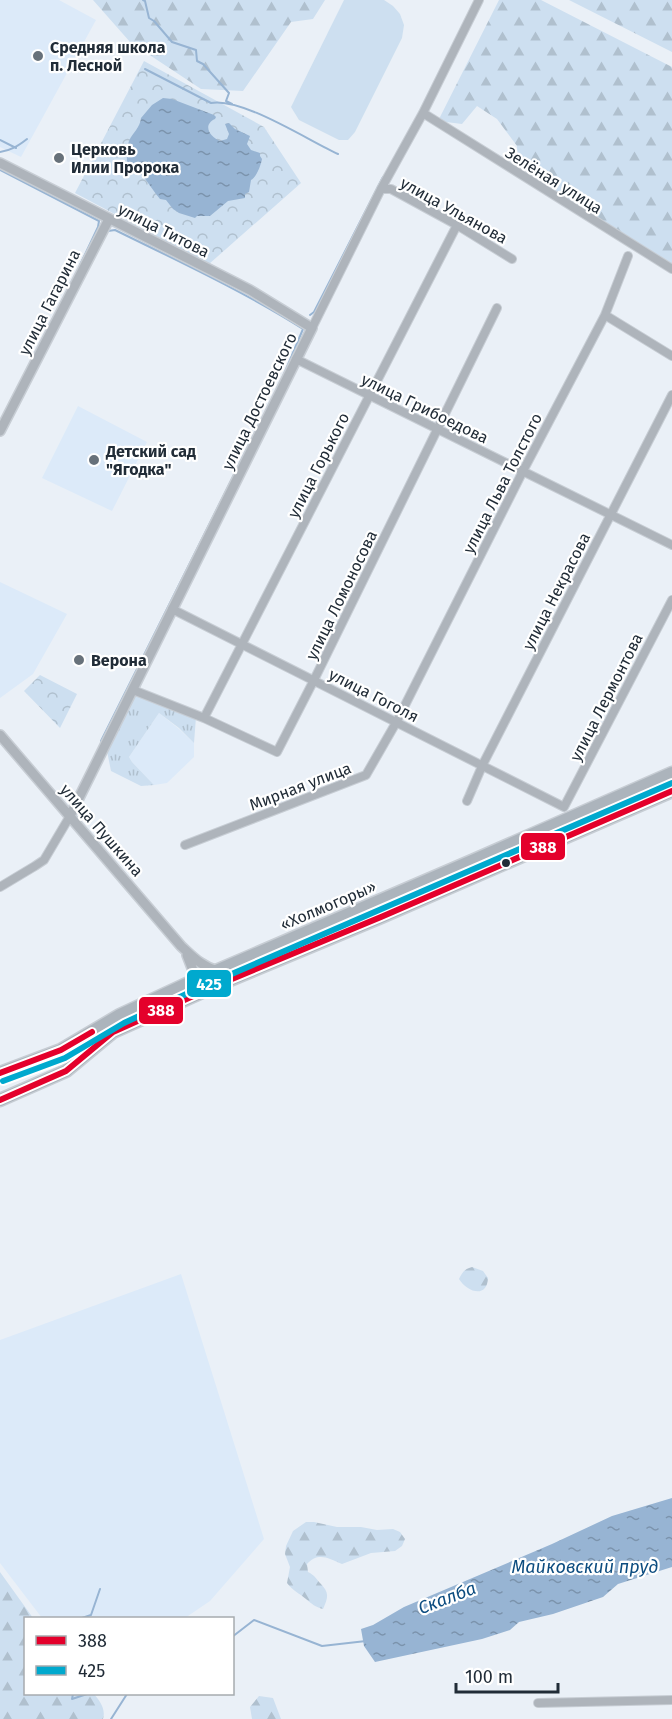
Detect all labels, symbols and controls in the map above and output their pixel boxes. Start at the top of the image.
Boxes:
place label: Средняя школа п. Лесной [50,38,166,75]
marker: Средняя школа п. Лесной [31,49,45,63]
place label: Церковь Илии Пророка [71,140,179,177]
street label: Зелёная улица [502,143,606,218]
marker: Церковь Илии Пророка [52,151,66,165]
street label: улица Ульянова [397,173,511,248]
street label: улица Титова [115,199,213,262]
street label: улица Гагарина [15,246,84,358]
street label: улица Достоевского [218,329,301,473]
street label: улица Грибоедова [358,369,491,447]
street label: улица Горького [284,409,353,521]
street label: улица Льва Толстого [459,410,546,557]
place label: Детский сад "Ягодка" [105,442,196,479]
marker: Детский сад "Ягодка" [87,453,101,467]
street label: улица Ломоносова [302,527,381,663]
street label: улица Некрасова [519,529,594,653]
street label: улица Лермонтова [566,630,647,764]
place label: Верона [91,651,147,670]
marker: Верона [72,653,86,667]
street label: улица Гоголя [326,665,422,726]
street label: Мирная улица [247,758,354,815]
street label: улица Пушкина [56,780,147,880]
line badge: 388 [520,832,566,861]
text: 388 [529,838,556,857]
unlabelled marker [500,857,512,869]
street label: «Холмогоры» [277,877,379,934]
line badge: 425 [186,969,232,998]
text: 425 [196,975,222,994]
line badge: 388 [138,996,184,1025]
text: 388 [147,1001,174,1020]
water label: Майковский пруд [511,1556,659,1578]
water label: Скалба [415,1577,479,1619]
legend [24,1617,234,1695]
text: 388 [78,1630,107,1652]
scale bar [456,1656,558,1694]
text: 425 [78,1660,105,1682]
text: 100 m [465,1666,513,1688]

